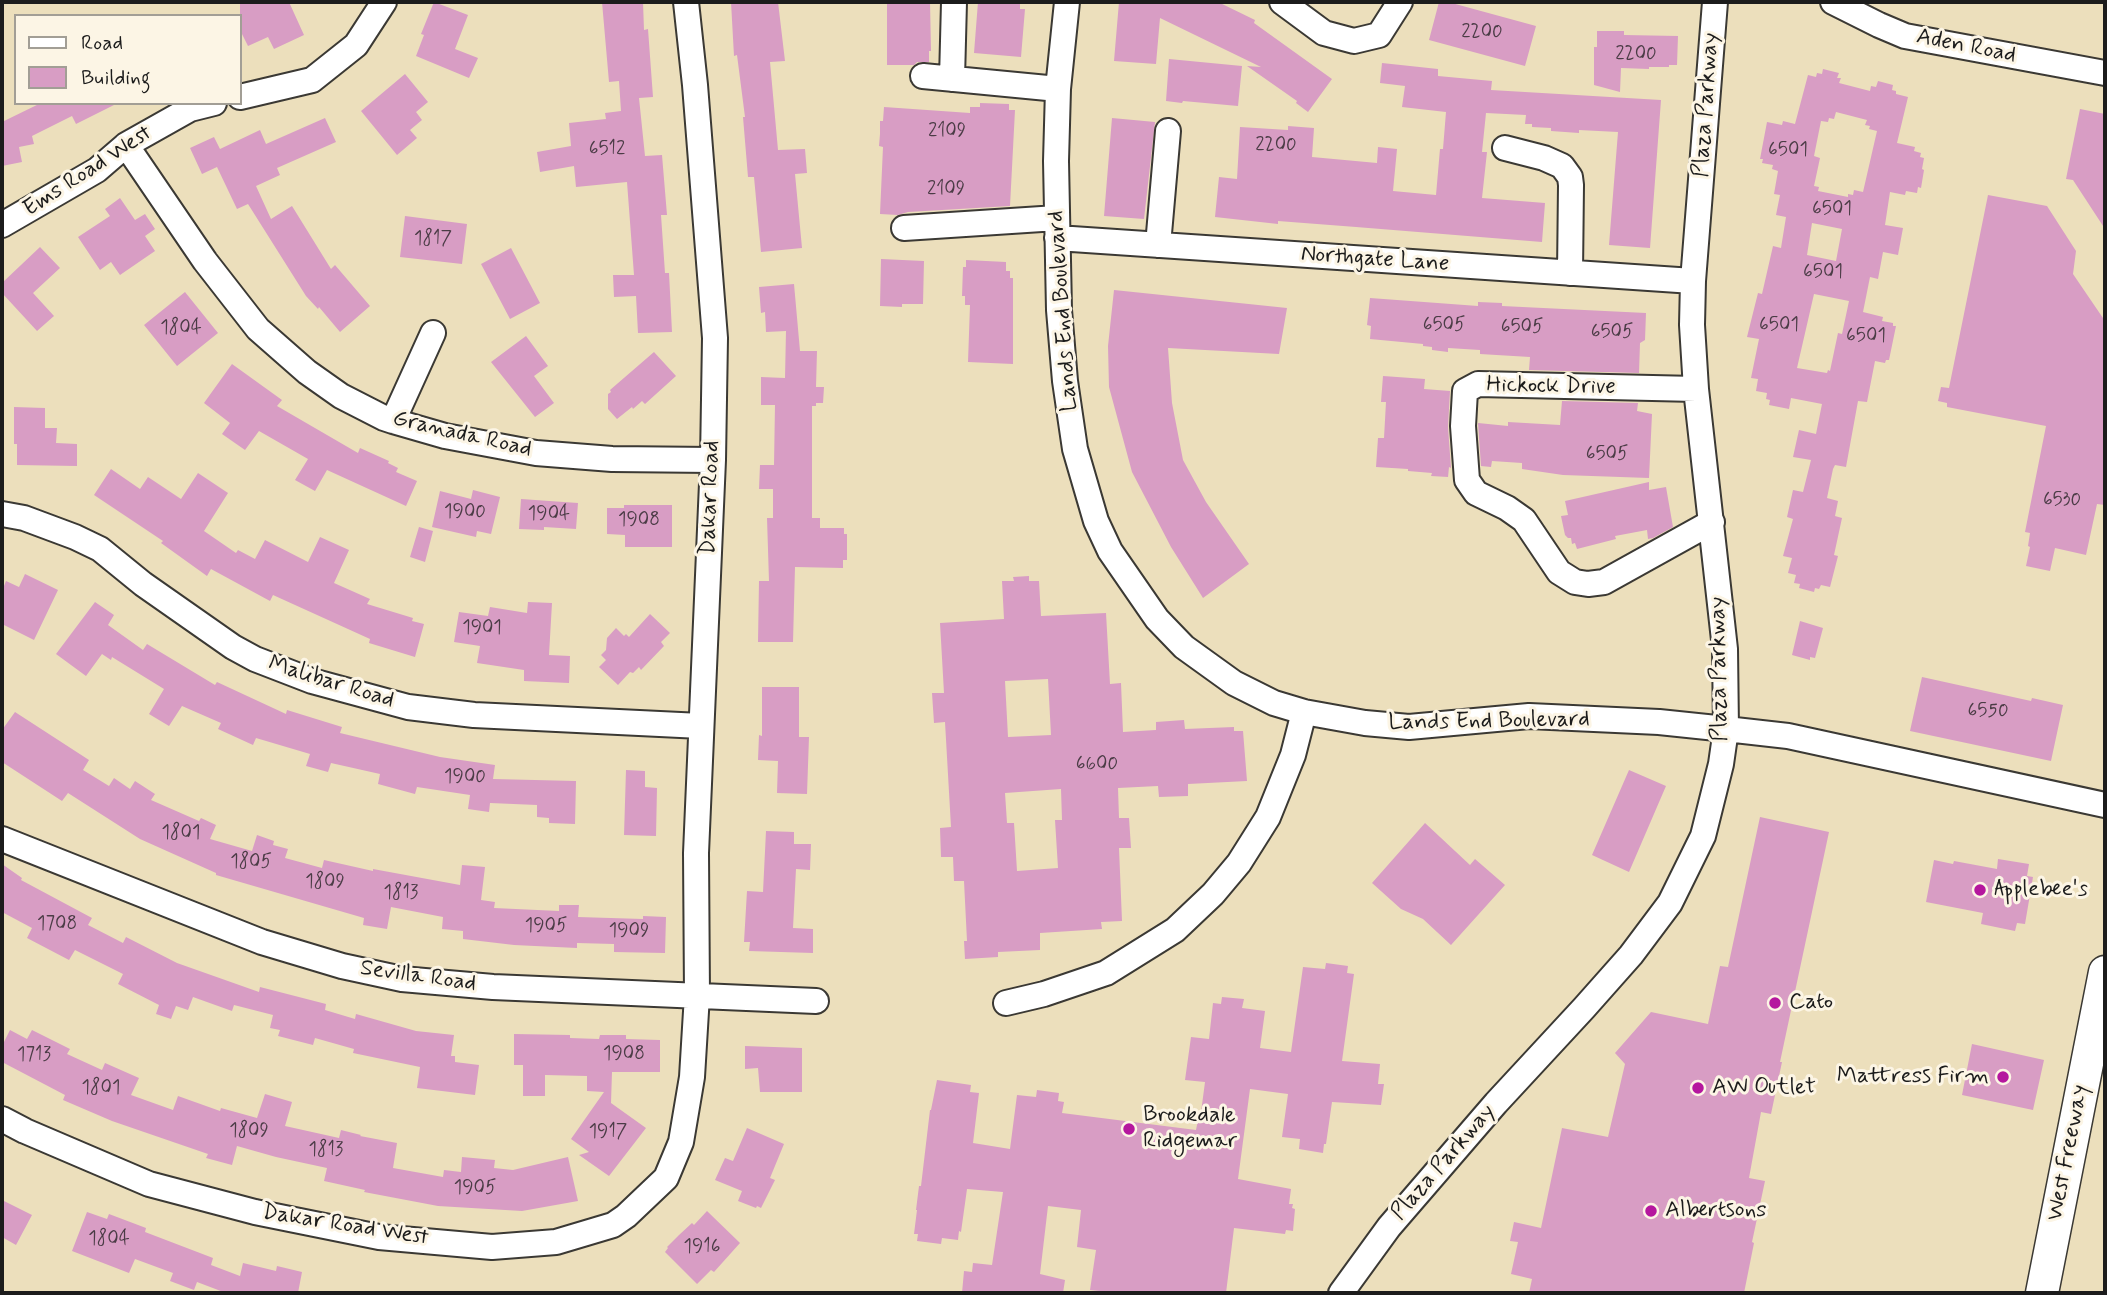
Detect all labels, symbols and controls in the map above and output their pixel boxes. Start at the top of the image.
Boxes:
legend [14,14,242,105]
house number: 2200 [1461,22,1503,44]
street label: Aden Road [1914,24,2018,70]
text: Road [81,29,123,57]
street label: Plaza Parkway [1688,32,1726,178]
house number: 2200 [1615,44,1657,66]
text: Building [81,64,151,92]
street label: Ems Road West [19,120,157,224]
house number: 2109 [928,121,966,143]
house number: 2200 [1255,135,1297,157]
house number: 6512 [589,139,625,161]
house number: 6501 [1768,140,1808,162]
house number: 2109 [927,179,965,201]
house number: 6501 [1812,199,1852,221]
street label: Lands End Boulevard [1043,210,1085,412]
house number: 1817 [414,229,452,251]
street label: Northgate Lane [1300,241,1450,279]
house number: 6501 [1803,262,1843,284]
house number: 6505 [1423,315,1465,337]
house number: 6501 [1759,315,1799,337]
house number: 6505 [1501,317,1543,339]
house number: 1804 [160,318,202,340]
house number: 6505 [1591,322,1633,344]
house number: 6501 [1846,326,1886,348]
street label: Hickock Drive [1486,372,1616,402]
street label: Granada Road [390,406,534,464]
street label: Dakar Road [695,440,727,556]
house number: 6505 [1586,444,1628,466]
house number: 6530 [2043,490,2081,512]
house number: 1900 [444,502,486,524]
house number: 1904 [528,504,570,526]
house number: 1908 [618,510,660,532]
street label: Plaza Parkway [1705,596,1735,742]
house number: 1901 [462,618,502,640]
street label: Malibar Road [265,651,397,715]
house number: 6550 [1967,701,2009,723]
street label: Lands End Boulevard [1388,706,1590,738]
house number: 6600 [1076,754,1118,776]
house number: 1900 [444,767,486,789]
house number: 1801 [162,823,200,845]
house number: 1805 [230,852,272,874]
house number: 1809 [305,872,345,894]
place label: Applebee's [1994,876,2088,904]
marker: Applebee's [1972,882,1988,898]
house number: 1813 [384,883,418,905]
house number: 1708 [37,914,77,936]
house number: 1905 [525,916,567,938]
house number: 1909 [609,921,649,943]
street label: Sevilla Road [358,955,478,999]
place label: Cato [1789,989,1833,1017]
marker: Cato [1767,995,1783,1011]
house number: 1908 [603,1044,645,1066]
house number: 1713 [17,1045,51,1067]
place label: Mattress Firm [1837,1063,1989,1091]
marker: Mattress Firm [1995,1069,2011,1085]
place label: AW Outlet [1712,1074,1816,1102]
house number: 1801 [82,1078,120,1100]
marker: AW Outlet [1690,1080,1706,1096]
street label: West Freeway [2042,1083,2096,1223]
street label: Plaza Parkway [1386,1099,1502,1227]
place label: Brookdale Ridgemar [1143,1102,1237,1156]
house number: 1809 [229,1121,269,1143]
marker: Brookdale Ridgemar [1121,1121,1137,1137]
house number: 1917 [589,1122,627,1144]
house number: 1813 [309,1140,343,1162]
house number: 1905 [454,1178,496,1200]
place label: Albertsons [1665,1197,1766,1225]
street label: Dakar Road West [260,1199,430,1253]
marker: Albertsons [1643,1203,1659,1219]
house number: 1804 [88,1229,130,1251]
house number: 1916 [684,1237,720,1259]

